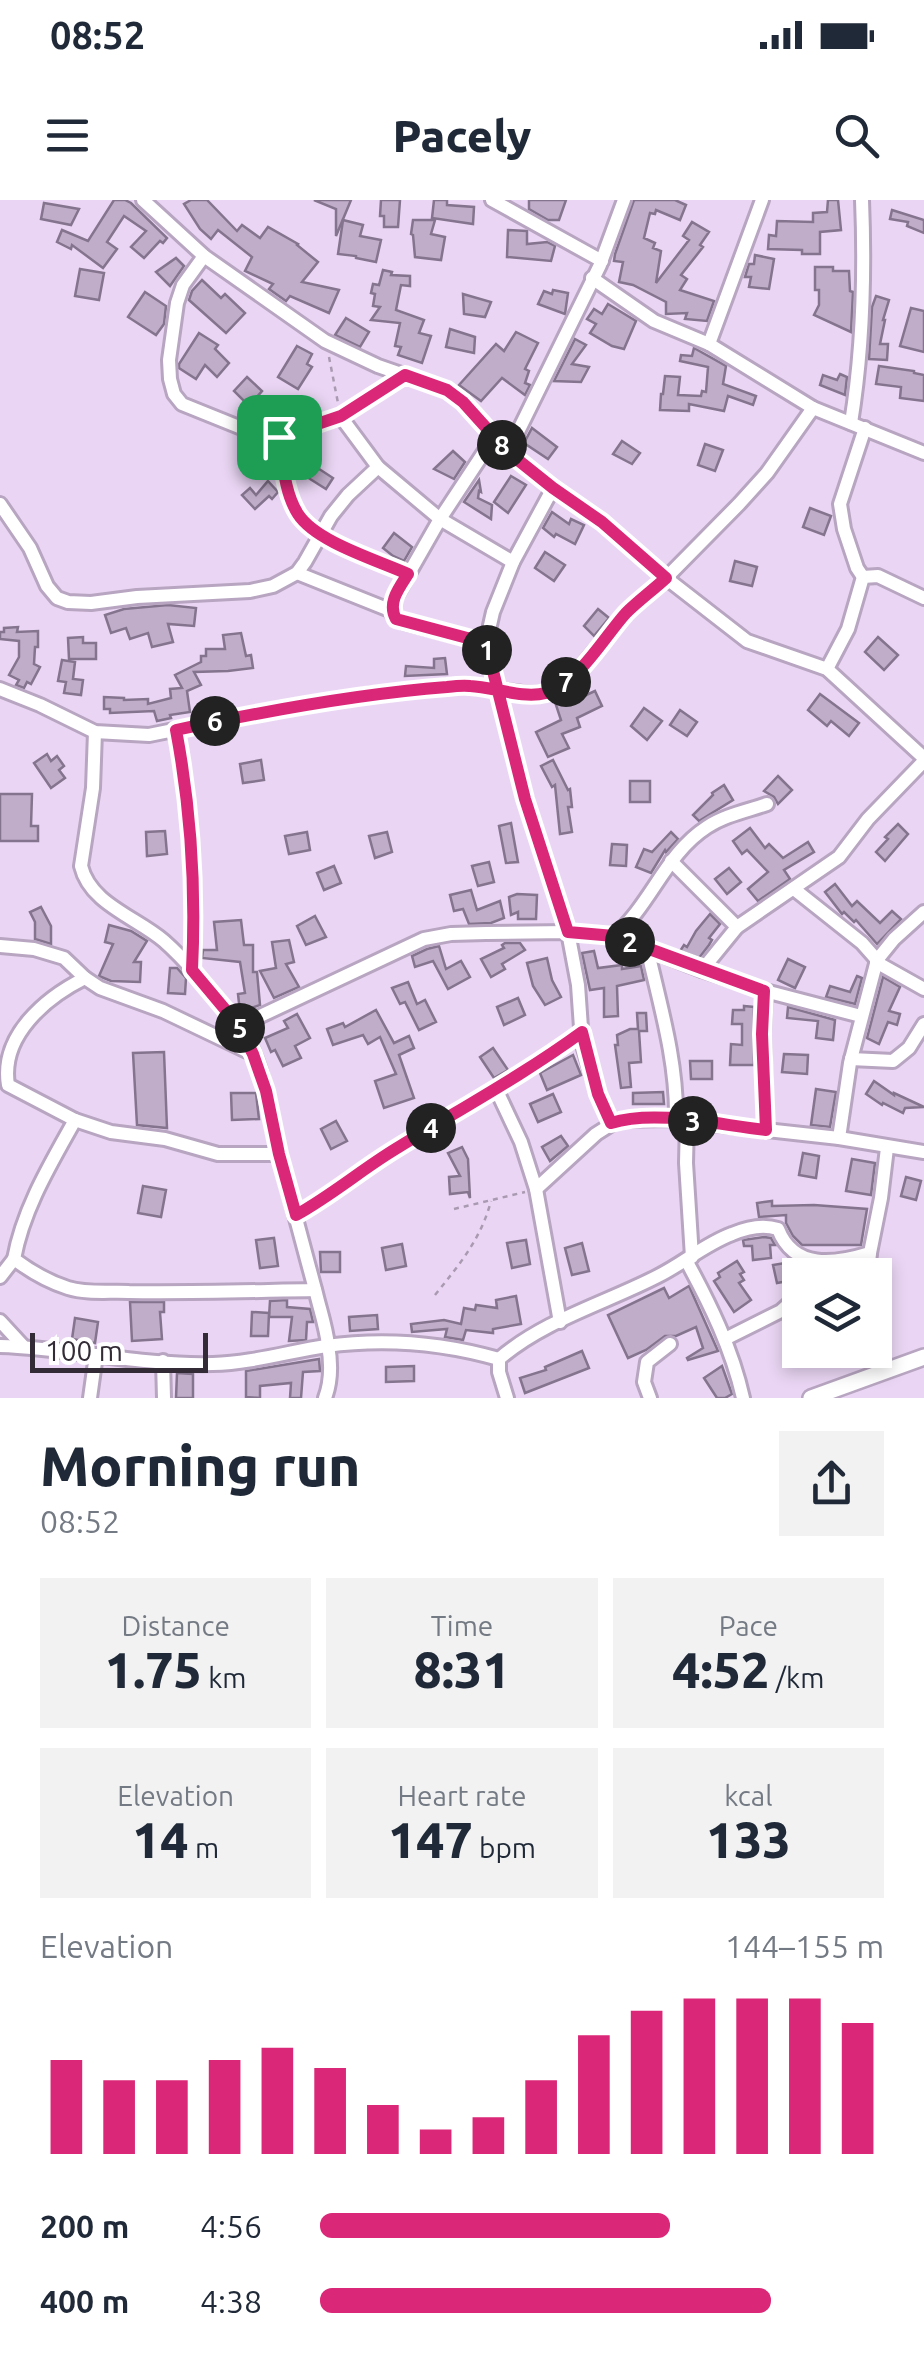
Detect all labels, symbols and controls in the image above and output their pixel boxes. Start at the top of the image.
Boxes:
text: 08:52 [50,14,145,56]
icon: menu [40,108,95,163]
icon: search [829,108,884,163]
text: Pacely [393,110,531,161]
pin [237,395,322,480]
icon: arrive [252,410,307,465]
pin: 8 [477,420,527,470]
text: 8 [494,429,510,460]
pin: 1 [462,625,512,675]
text: 1 [479,634,495,665]
pin: 7 [541,657,591,707]
text: 7 [558,666,574,697]
pin: 6 [190,696,240,746]
text: 6 [207,705,223,736]
pin: 2 [605,917,655,967]
text: 2 [622,926,638,957]
pin: 5 [215,1003,265,1053]
text: 5 [232,1012,248,1043]
pin: 3 [668,1096,718,1146]
pin: 4 [406,1103,456,1153]
text: 3 [685,1105,701,1136]
text: 4 [423,1112,439,1143]
map controls [782,1258,892,1368]
button: layers [782,1258,892,1368]
scale bar [30,1328,208,1372]
text: 100 m [45,1335,123,1366]
button: share [779,1431,884,1536]
text: Morning run [40,1435,361,1496]
text: 08:52 [40,1503,120,1539]
text: Distance [121,1610,230,1641]
text: Time [431,1610,493,1641]
text: Pace [719,1610,778,1641]
text: 1.75 [105,1641,202,1697]
text: 8:31 [414,1641,510,1697]
text: 4:52 [672,1641,769,1697]
text: km [202,1662,246,1693]
text: /km [769,1662,824,1693]
text: Elevation [117,1780,234,1811]
text: Heart rate [398,1780,526,1811]
text: kcal [724,1780,773,1811]
text: 14 [132,1811,189,1867]
text: 147 [388,1811,473,1867]
text: 133 [706,1811,791,1867]
text: m [189,1832,219,1863]
text: bpm [473,1832,536,1863]
text: Elevation [40,1928,173,1964]
text: 144–155 m [725,1928,884,1964]
text: 200 m [40,2208,129,2244]
text: 4:56 [200,2208,262,2244]
text: 400 m [40,2283,129,2319]
text: 4:38 [200,2283,262,2319]

